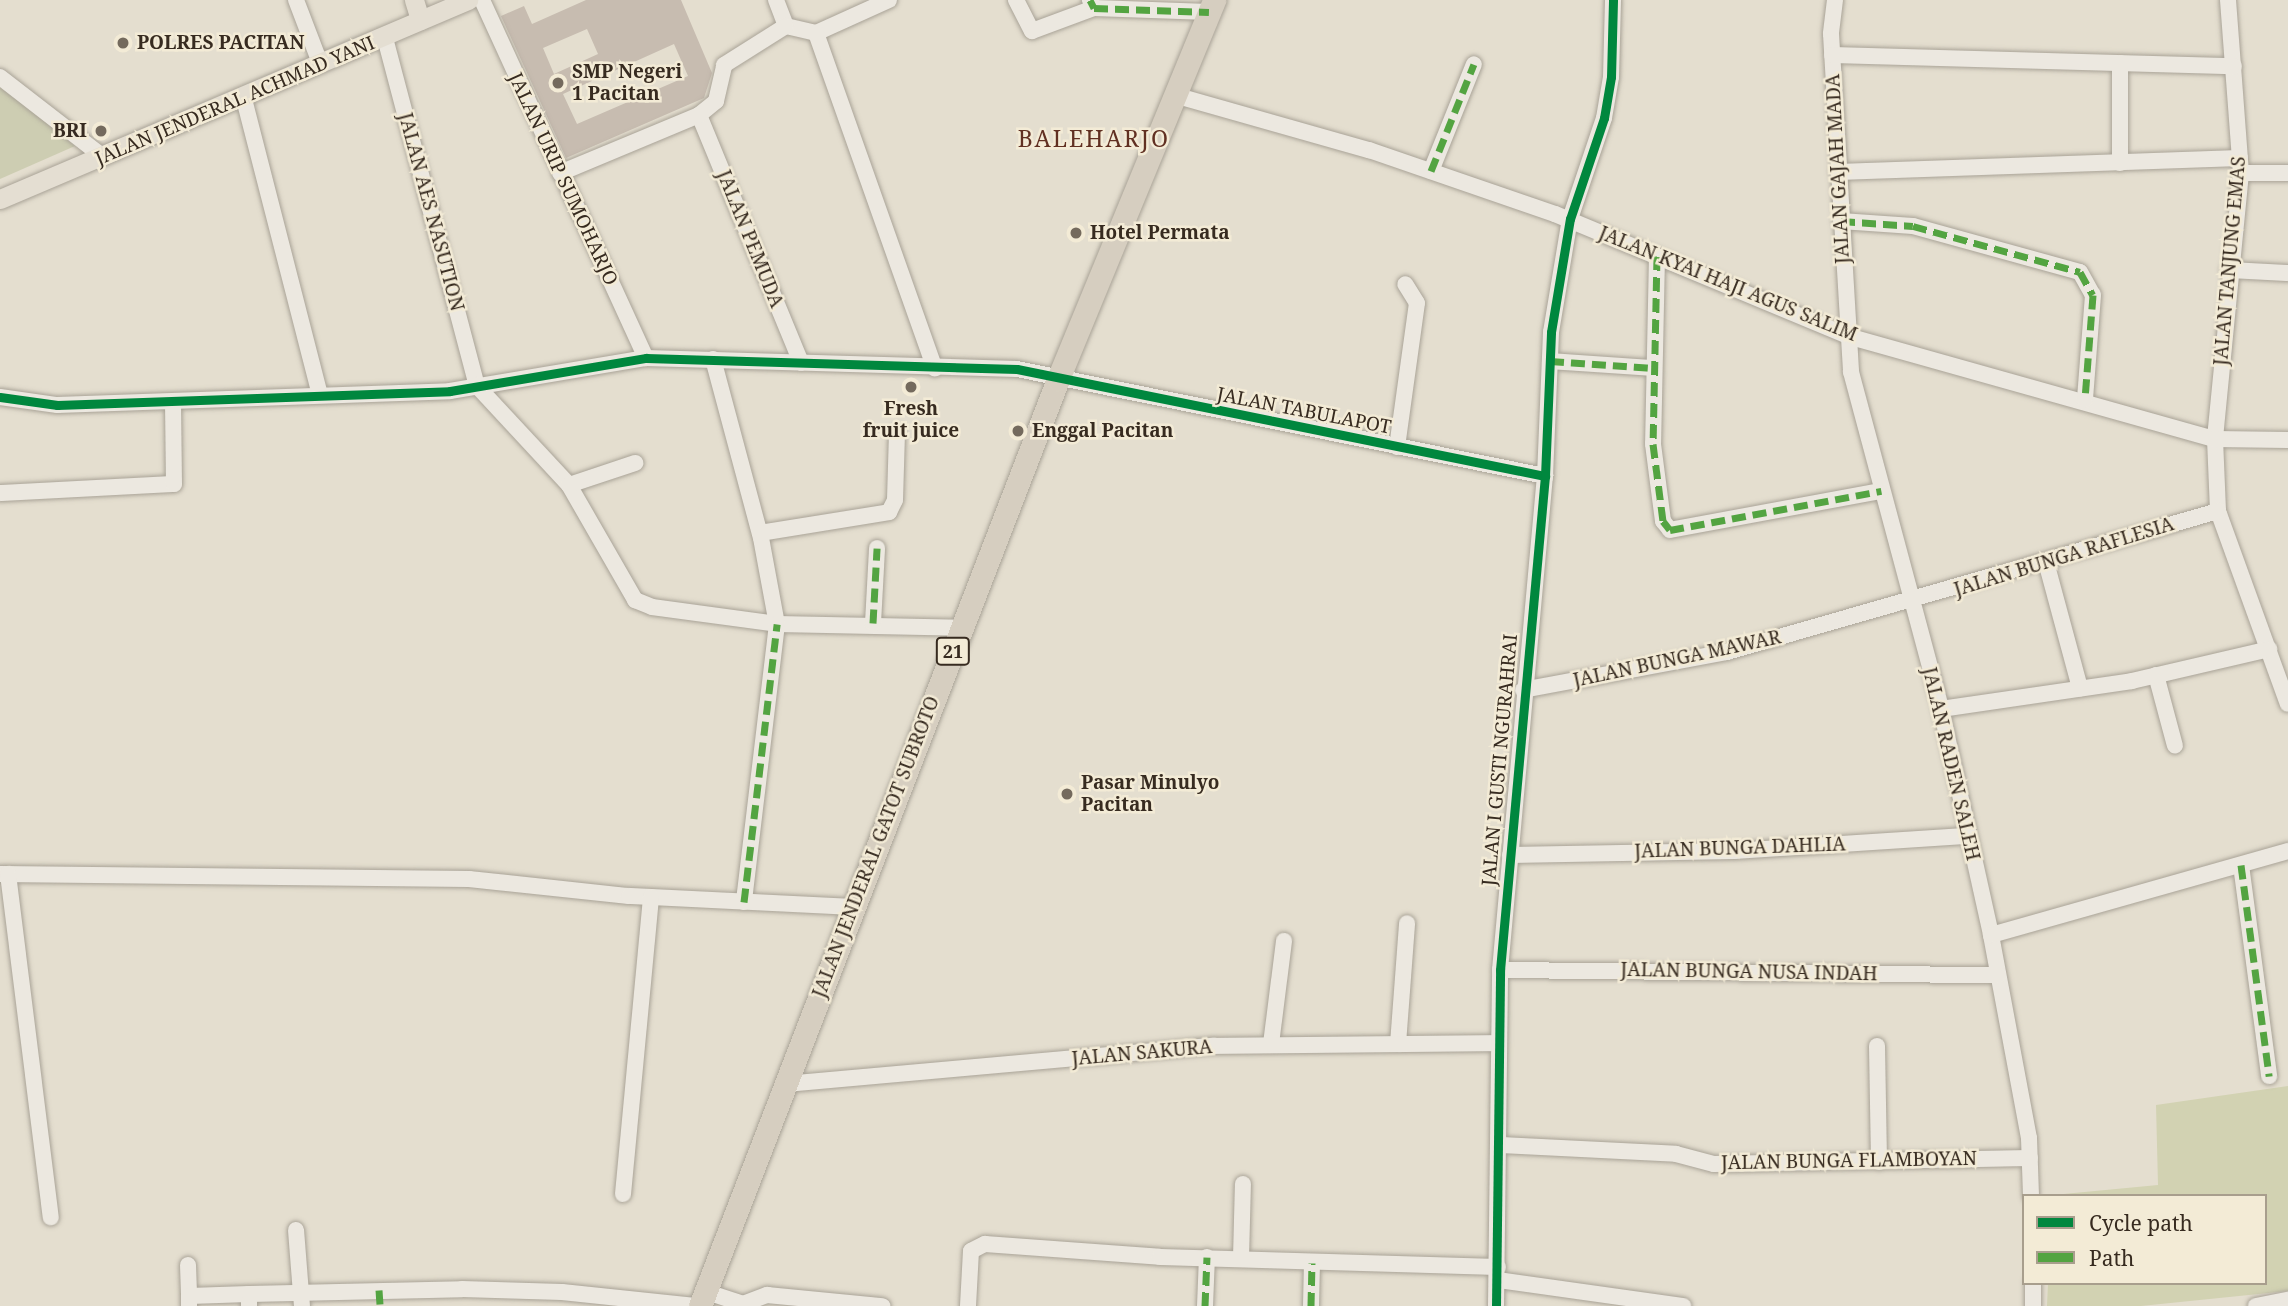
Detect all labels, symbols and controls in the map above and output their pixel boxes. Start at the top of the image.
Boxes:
street label: JALAN JENDERAL ACHMAD YANI [92,32,378,170]
place label: POLRES PACITAN [137,32,304,54]
marker: POLRES PACITAN [115,35,131,51]
place label: SMP Negeri 1 Pacitan [572,61,682,105]
street label: JALAN URIP SUMOHARJO [504,69,622,289]
street label: JALAN GAJAH MADA [1822,74,1854,264]
marker: SMP Negeri 1 Pacitan [550,75,566,91]
street label: JALAN AES NASUTION [394,110,468,314]
place label: BRI [53,120,87,142]
marker: BRI [93,123,109,139]
district label: BALEHARJO [1019,124,1169,152]
street label: JALAN TANJUNG EMAS [2209,155,2251,367]
street label: JALAN PEMUDA [712,167,788,311]
place label: Hotel Permata [1090,222,1230,244]
street label: JALAN KYAI HAJI AGUS SALIM [1595,222,1861,346]
marker: Hotel Permata [1068,225,1084,241]
marker: Fresh fruit juice [903,379,919,395]
street label: JALAN TABULAPOT [1215,383,1393,439]
place label: Fresh fruit juice [863,398,959,442]
place label: Enggal Pacitan [1032,420,1173,442]
marker: Enggal Pacitan [1010,423,1026,439]
street label: JALAN BUNGA RAFLESIA [1951,513,2177,601]
street label: JALAN BUNGA MAWAR [1571,626,1783,692]
street label: JALAN I GUSTI NGURAHRAI [1478,633,1522,887]
road number: 21 [936,636,970,666]
street label: JALAN RADEN SALEH [1918,665,1984,863]
street label: JALAN JENDERAL GATOT SUBROTO [808,693,944,1001]
place label: Pasar Minulyo Pacitan [1081,772,1219,816]
marker: Pasar Minulyo Pacitan [1059,786,1075,802]
street label: JALAN BUNGA DAHLIA [1634,833,1846,863]
street label: JALAN BUNGA NUSA INDAH [1620,958,1878,986]
street label: JALAN SAKURA [1071,1035,1213,1071]
street label: JALAN BUNGA FLAMBOYAN [1721,1147,1977,1175]
legend [2022,1194,2267,1285]
text: Cycle path [2089,1209,2193,1237]
text: Path [2089,1244,2134,1272]

